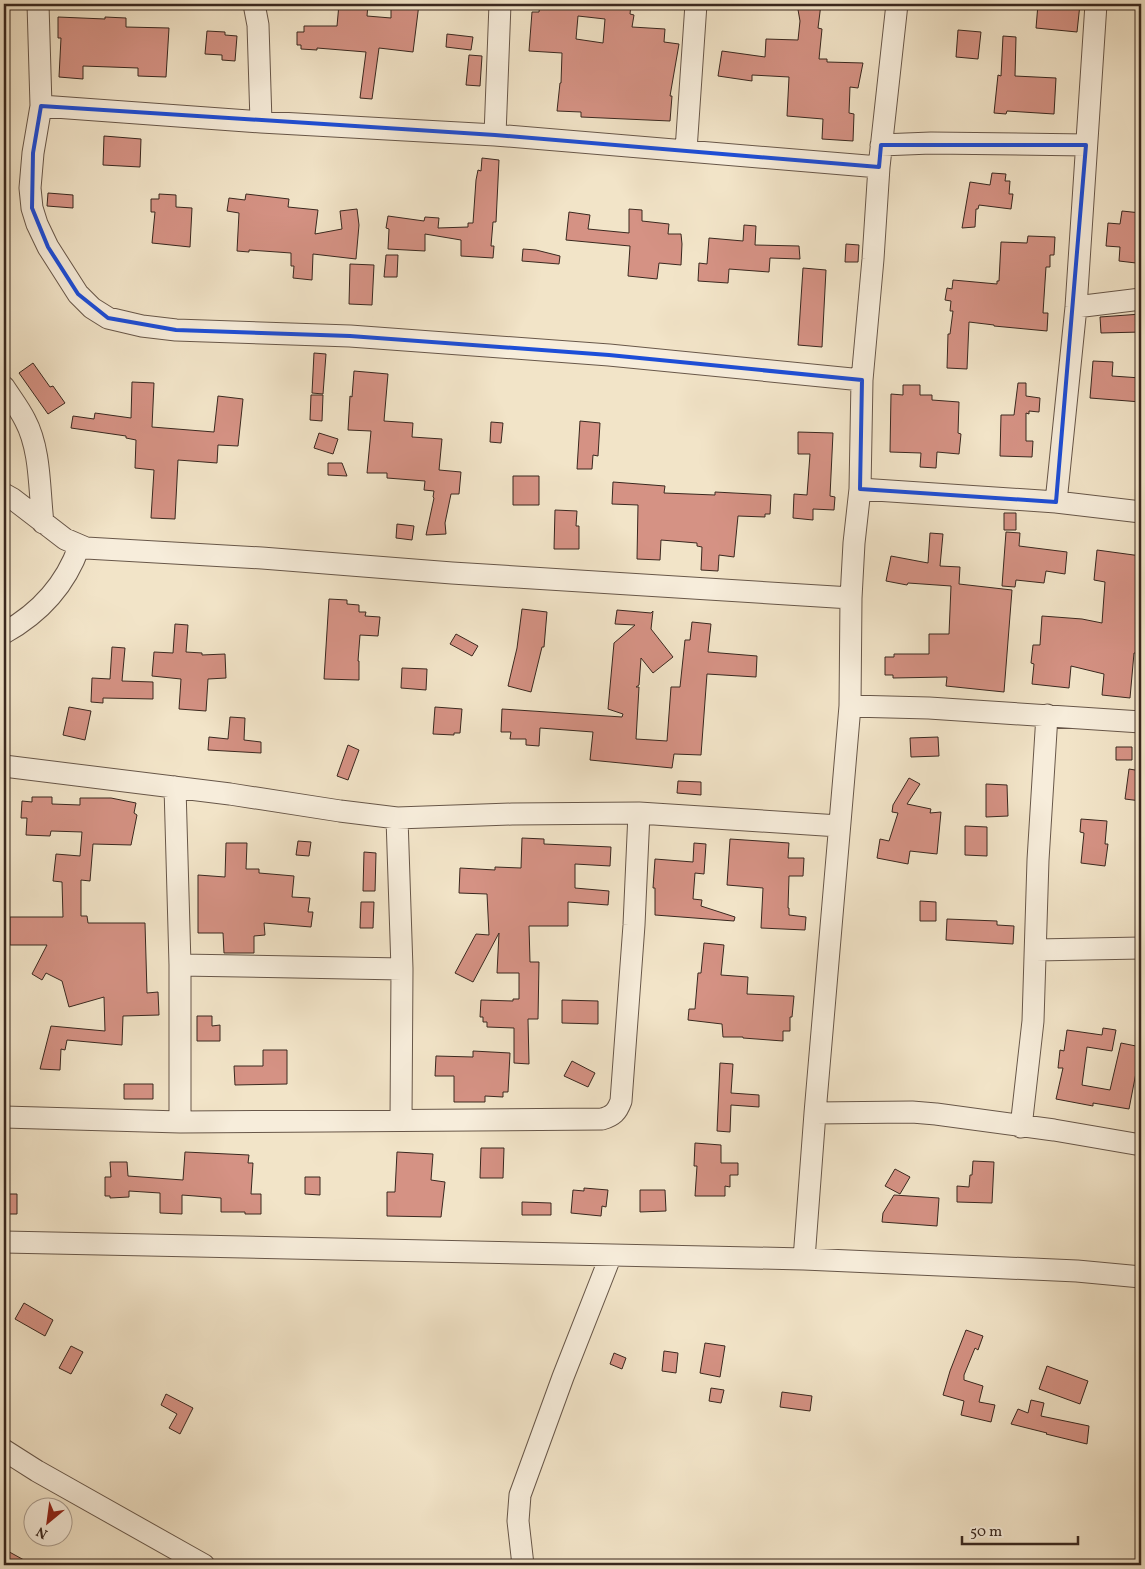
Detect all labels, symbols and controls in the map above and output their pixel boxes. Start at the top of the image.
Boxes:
north arrow [22,1496,72,1546]
scale bar [962,1514,1079,1546]
text: N [33,1521,51,1543]
text: 50 m [970,1522,1002,1543]

